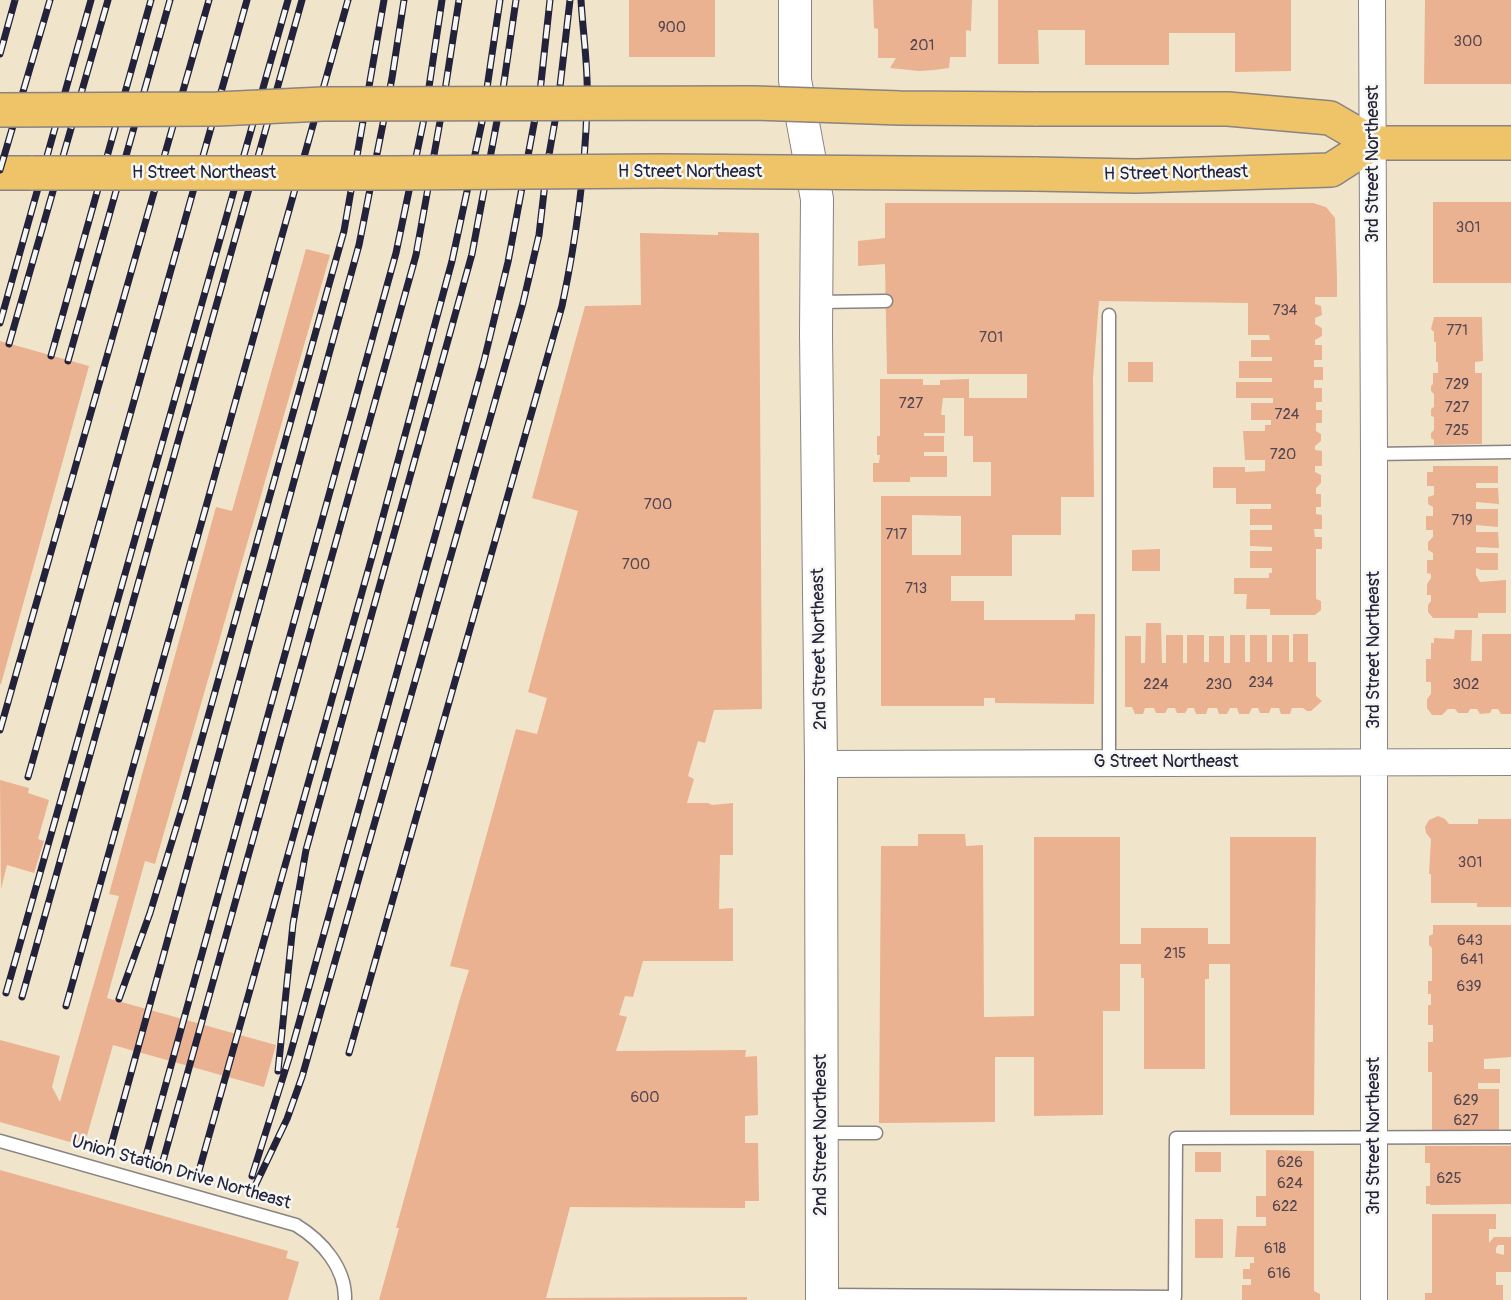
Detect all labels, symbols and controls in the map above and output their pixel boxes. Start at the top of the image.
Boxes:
house number: 900 [658,19,686,37]
house number: 300 [1454,33,1482,51]
house number: 201 [910,37,934,55]
street label: 3rd Street Northeast [1362,85,1384,243]
street label: H Street Northeast [618,161,762,183]
street label: H Street Northeast [132,162,276,184]
street label: H Street Northeast [1104,162,1248,186]
house number: 301 [1456,219,1480,237]
house number: 734 [1272,302,1298,320]
house number: 771 [1446,322,1468,340]
house number: 701 [979,329,1003,347]
house number: 729 [1445,376,1469,394]
house number: 727 [899,395,923,413]
house number: 727 [1445,399,1469,417]
house number: 724 [1274,406,1300,424]
house number: 725 [1445,422,1469,440]
house number: 720 [1270,446,1296,464]
house number: 700 [644,496,672,514]
house number: 719 [1451,512,1473,530]
house number: 717 [885,526,907,544]
house number: 700 [622,556,650,574]
street label: 2nd Street Northeast [808,568,832,730]
street label: 3rd Street Northeast [1363,571,1385,729]
house number: 713 [905,580,927,598]
house number: 234 [1248,674,1274,692]
house number: 224 [1143,676,1169,694]
house number: 230 [1206,676,1232,694]
house number: 302 [1453,676,1479,694]
street label: G Street Northeast [1093,751,1239,773]
house number: 301 [1458,854,1482,872]
house number: 643 [1457,932,1483,950]
house number: 215 [1164,945,1186,963]
house number: 641 [1460,951,1484,969]
house number: 639 [1457,978,1481,996]
street label: 2nd Street Northeast [810,1054,832,1216]
street label: 3rd Street Northeast [1363,1057,1385,1215]
house number: 600 [630,1089,660,1107]
house number: 629 [1454,1092,1478,1110]
house number: 627 [1453,1112,1479,1130]
street label: Union Station Drive Northeast [69,1131,293,1215]
house number: 626 [1277,1154,1303,1172]
house number: 625 [1436,1170,1462,1188]
house number: 624 [1277,1175,1303,1193]
house number: 622 [1272,1198,1298,1216]
house number: 618 [1264,1240,1286,1258]
house number: 616 [1267,1265,1291,1283]

